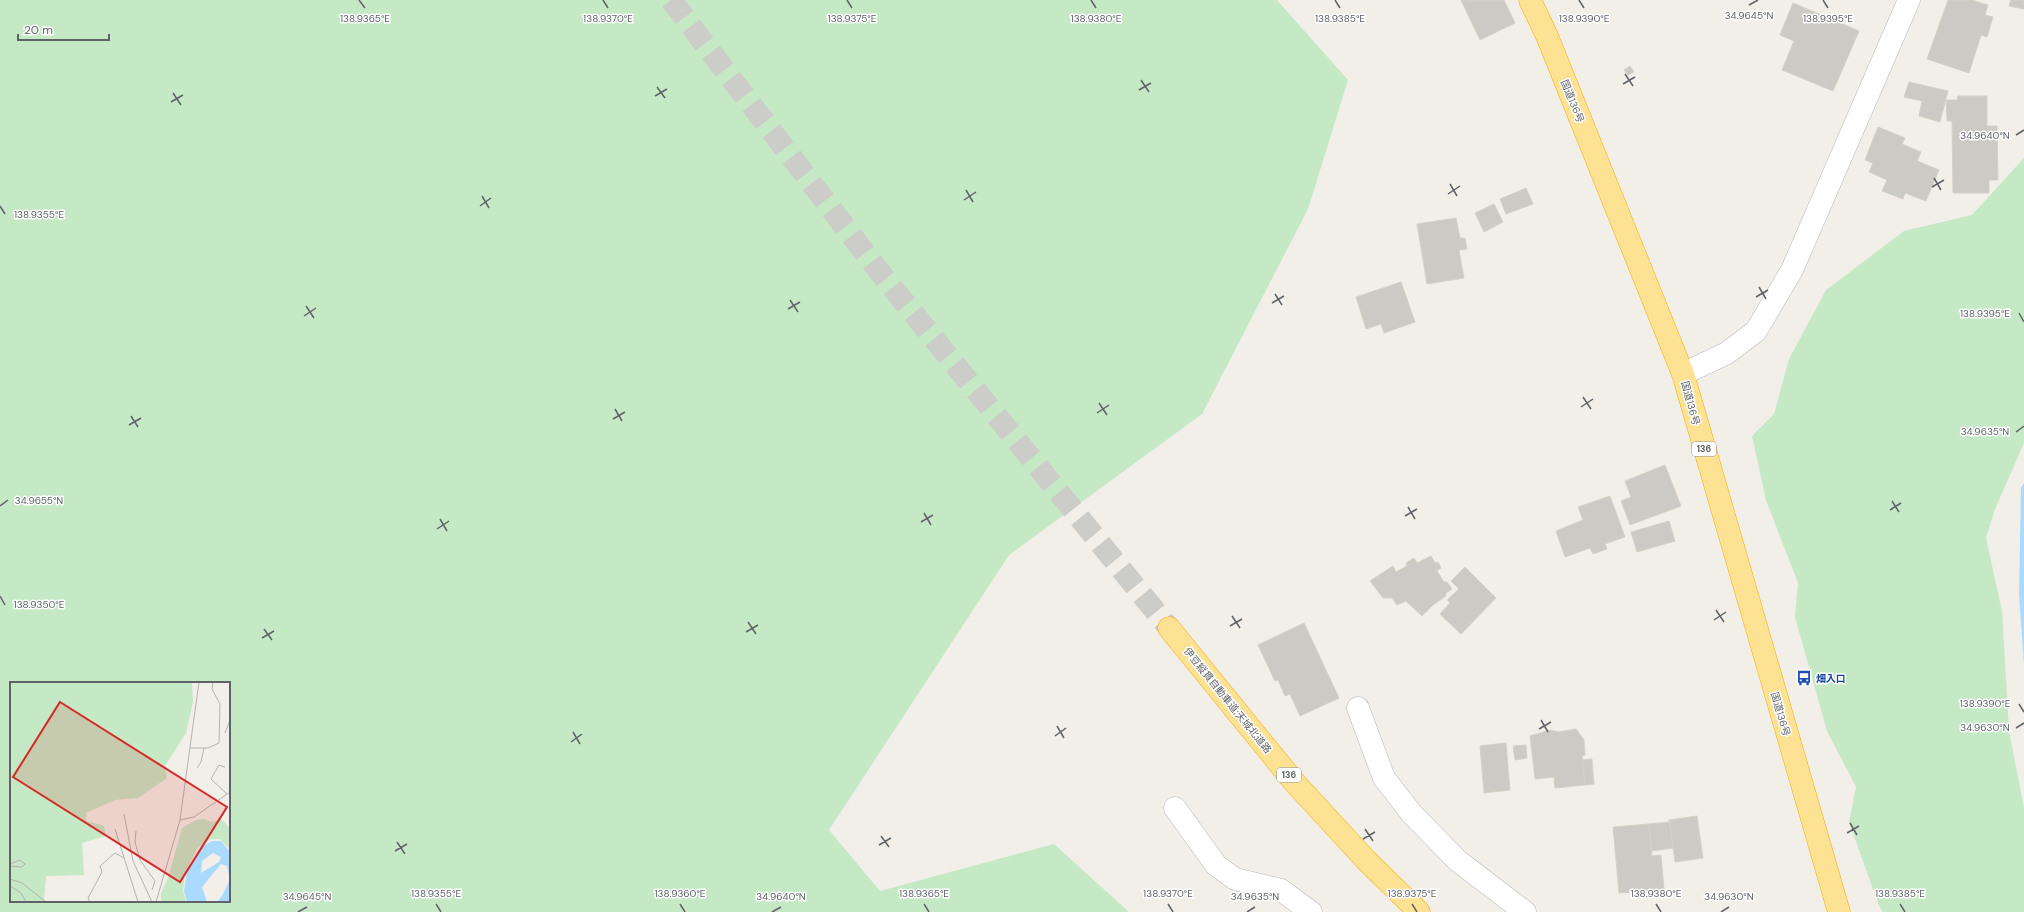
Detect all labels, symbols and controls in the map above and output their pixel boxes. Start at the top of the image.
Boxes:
text: 34.9645°N [1725,9,1773,22]
text: 138.9365°E [340,12,390,25]
text: 138.9370°E [583,12,633,25]
text: 138.9375°E [828,12,877,25]
text: 138.9380°E [1071,12,1122,25]
text: 138.9385°E [1315,12,1365,25]
text: 138.9390°E [1559,12,1610,25]
text: 138.9395°E [1803,12,1853,25]
scale bar [18,16,109,42]
text: 20 m [24,22,53,38]
street label: 国道136号 [1558,78,1587,125]
text: 34.9640°N [1960,129,2010,142]
text: 138.9355°E [14,208,64,221]
text: 138.9395°E [1960,307,2010,320]
street label: 国道136号 [1678,380,1703,427]
text: 34.9635°N [1961,425,2009,438]
road number: 136 [1692,442,1716,456]
text: 34.9655°N [15,494,63,507]
text: 138.9350°E [14,598,65,611]
street label: 伊豆縦貫自動車道;天城北道路 [1181,645,1274,756]
bus stop icon: 畑入口 [1795,669,1813,687]
place label: 畑入口 [1816,672,1846,685]
inset map [10,682,230,902]
street label: 国道136号 [1768,691,1793,738]
text: 138.9390°E [1960,697,2011,710]
text: 34.9630°N [1960,721,2010,734]
road number: 136 [1277,768,1301,782]
text: 138.9355°E [411,887,461,900]
text: 138.9360°E [654,887,706,900]
text: 138.9365°E [899,887,949,900]
text: 138.9370°E [1143,887,1193,900]
text: 138.9375°E [1388,887,1437,900]
text: 138.9380°E [1631,887,1682,900]
text: 138.9385°E [1875,887,1925,900]
text: 34.9645°N [283,890,331,903]
text: 34.9640°N [756,890,806,903]
text: 34.9635°N [1231,890,1279,903]
text: 34.9630°N [1704,890,1754,903]

